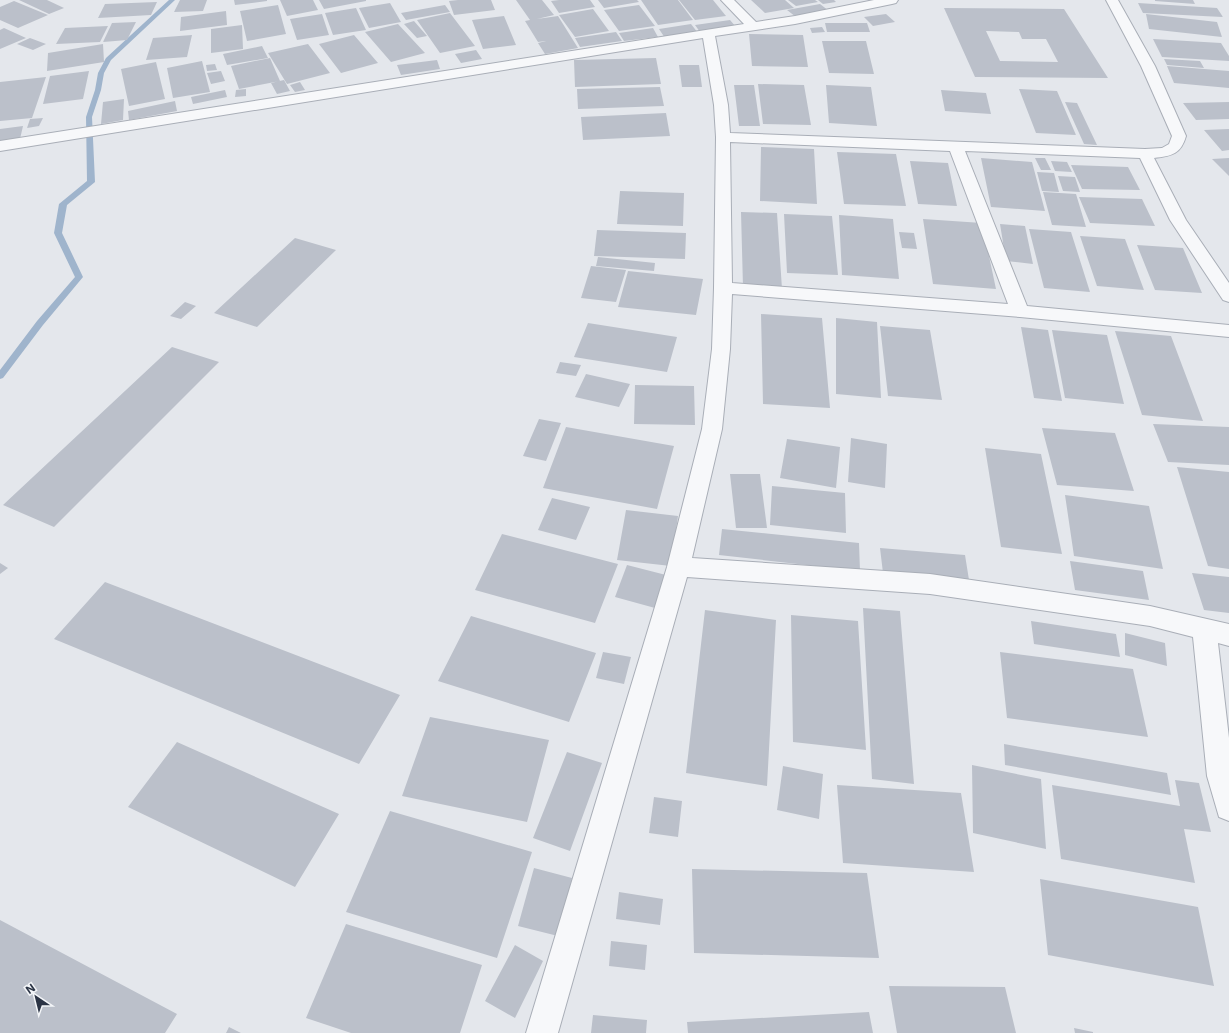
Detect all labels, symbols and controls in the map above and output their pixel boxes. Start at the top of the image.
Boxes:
north arrow [16,977,56,1017]
text: N [23,981,38,997]

